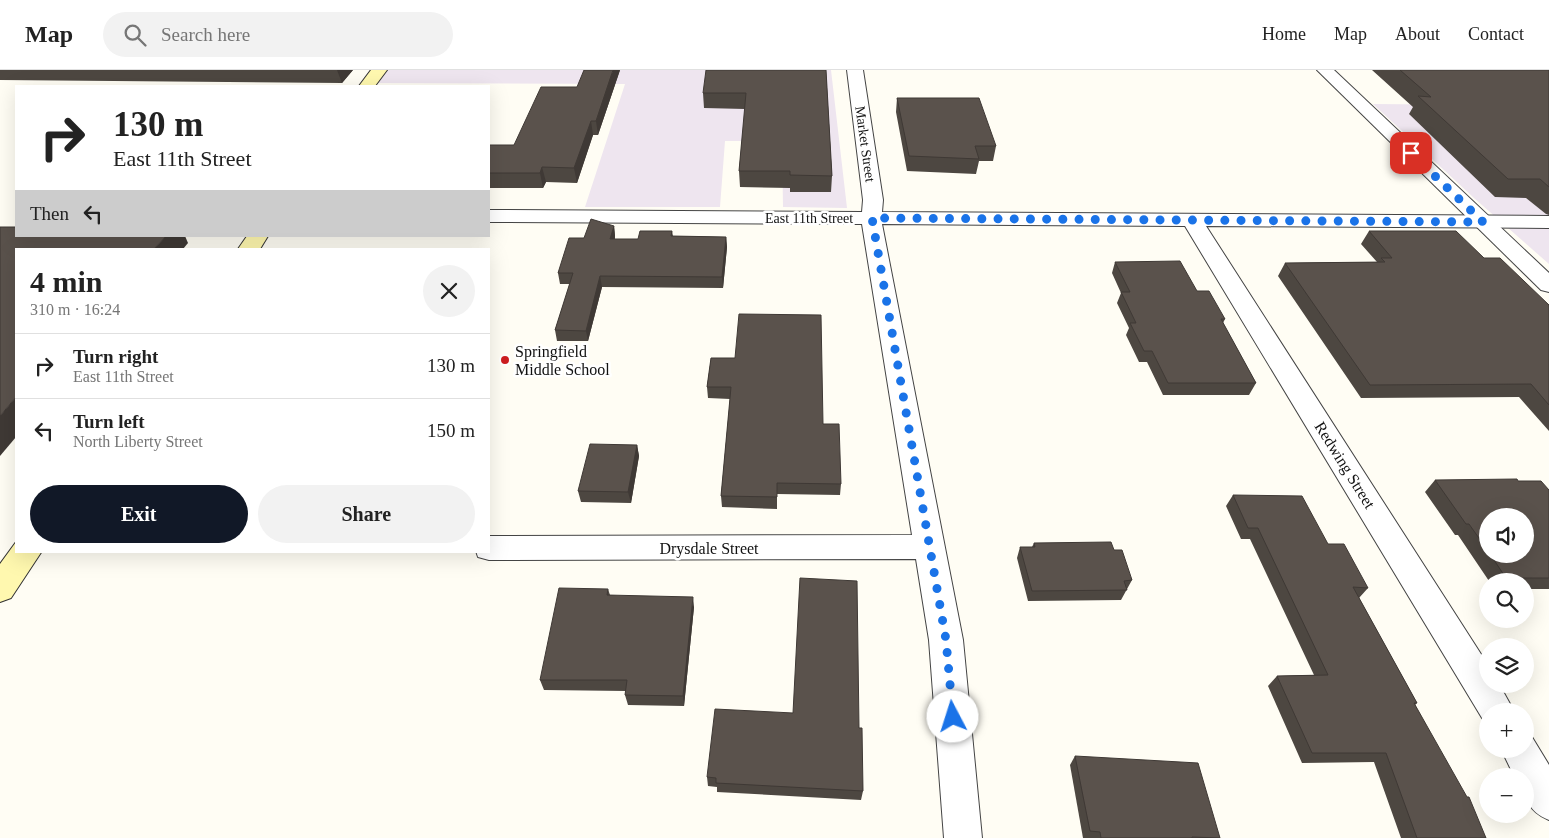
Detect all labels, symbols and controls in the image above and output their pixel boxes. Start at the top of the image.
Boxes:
search box [103,12,453,57]
text: Map [25,21,73,47]
icon: search [121,21,149,49]
text: Search here [161,24,250,45]
text: Home [1262,24,1306,44]
text: Map [1334,24,1367,44]
text: About [1395,24,1440,44]
text: Contact [1468,24,1524,44]
icon: right [30,105,95,170]
text: 130 m [113,105,203,144]
street label: Market Street [852,105,878,183]
pin [1390,132,1432,174]
icon: arrive [1397,139,1425,167]
text: East 11th Street [113,146,252,171]
icon: left [79,200,107,228]
text: Then [30,203,69,224]
street label: East 11th Street [765,211,853,226]
text: 4 min [30,265,103,298]
button: close [423,265,475,317]
text: 310 m · 16:24 [30,301,120,318]
place label: Springfield Middle School [515,343,610,378]
text: Turn right [73,346,158,367]
icon: right [30,352,58,380]
marker: Springfield Middle School [499,354,511,366]
text: 130 m [427,355,475,376]
text: East 11th Street [73,368,174,385]
text: Turn left [73,411,145,432]
icon: left [30,417,58,445]
street label: Redwing Street [1311,418,1379,513]
text: 150 m [427,420,475,441]
text: North Liberty Street [73,433,203,450]
button: Exit [30,485,248,543]
button: Share [258,485,475,543]
map controls [1479,508,1534,823]
button: sound [1479,508,1534,563]
street label: Drysdale Street [659,540,759,558]
button: search [1479,573,1534,628]
button: layers [1479,638,1534,693]
position arrow [926,690,978,742]
button: + [1479,703,1534,758]
button: − [1479,768,1534,823]

